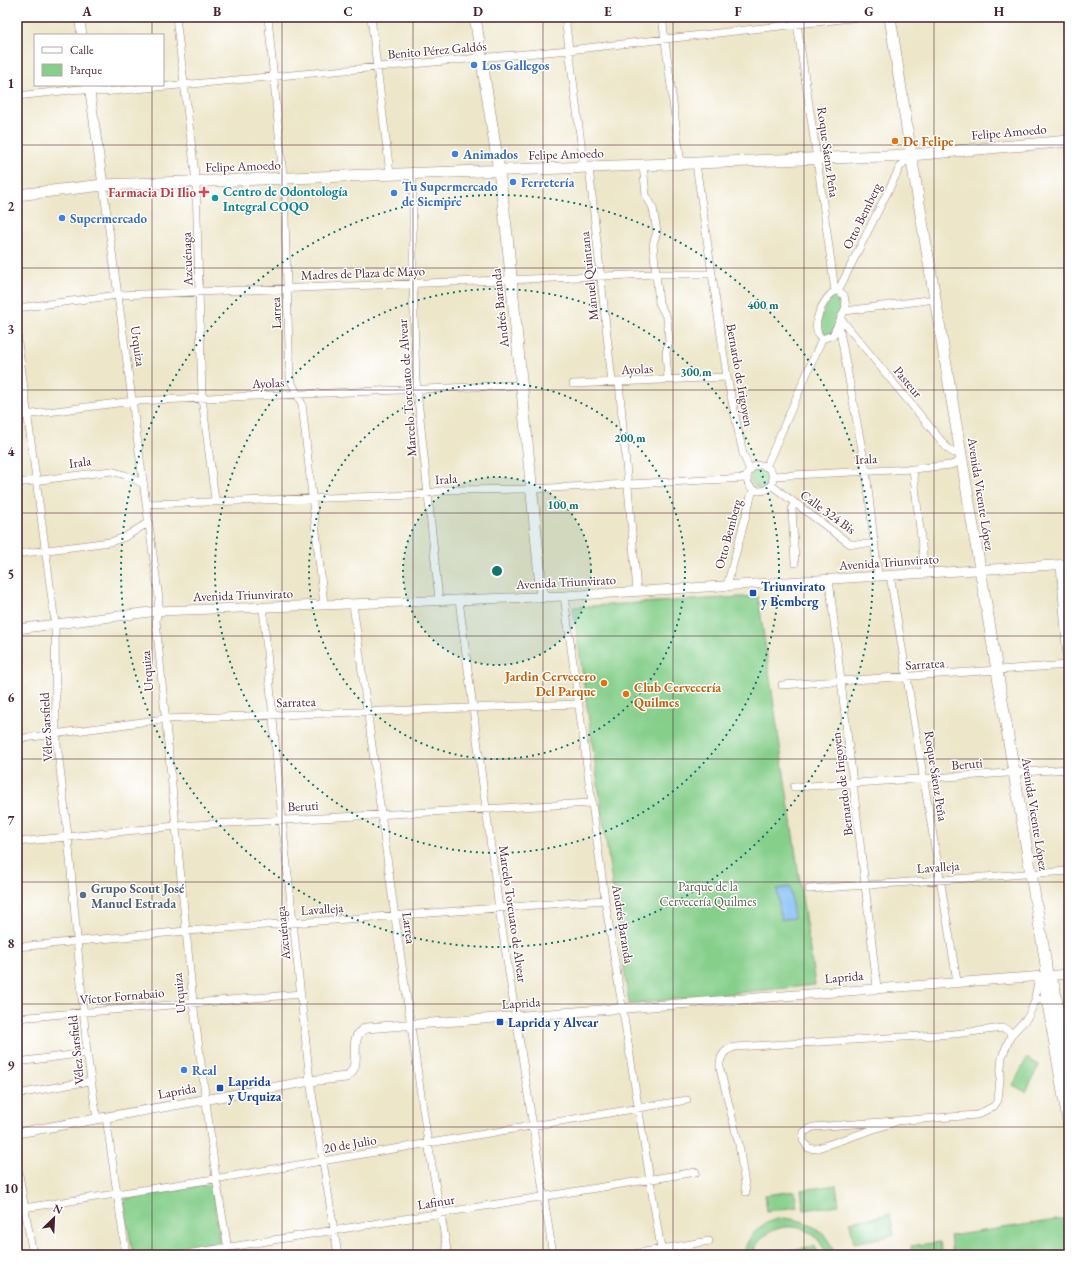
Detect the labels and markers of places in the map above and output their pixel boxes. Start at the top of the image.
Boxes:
place label: Los Gallegos [482,57,550,74]
marker: Los Gallegos [469,60,479,70]
place label: De Felipe [903,133,954,150]
marker: De Felipe [890,136,900,146]
place label: Animados [462,146,518,163]
marker: Animados [450,149,460,159]
place label: Ferretería [521,174,575,191]
marker: Ferretería [508,177,518,187]
place label: Tu Supermercado de Siempre [402,178,498,210]
place label: Centro de Odontología Integral COQO [223,183,348,215]
place label: Farmacia Di Ilio [108,184,196,201]
marker: Farmacia Di Ilio [199,187,209,197]
marker: Tu Supermercado de Siempre [389,188,399,198]
marker: Centro de Odontología Integral COQO [210,193,220,203]
place label: Supermercado [70,210,148,227]
marker: Supermercado [57,213,67,223]
centre of rings [490,564,504,578]
place label: Triunvirato y Bemberg [761,578,826,610]
marker: Triunvirato y Bemberg [748,588,758,598]
place label: Jardin Cervecero Del Parque [503,668,597,700]
marker: Jardin Cervecero Del Parque [599,678,609,688]
place label: Club Cervecería Quilmes [634,679,722,711]
marker: Club Cervecería Quilmes [621,689,631,699]
place label: Grupo Scout José Manuel Estrada [91,880,185,912]
marker: Grupo Scout José Manuel Estrada [78,890,88,900]
place label: Laprida y Alvear [508,1014,599,1031]
marker: Laprida y Alvear [495,1017,505,1027]
place label: Real [192,1062,217,1079]
marker: Real [179,1065,189,1075]
place label: Laprida y Urquiza [228,1073,282,1105]
marker: Laprida y Urquiza [215,1083,225,1093]

